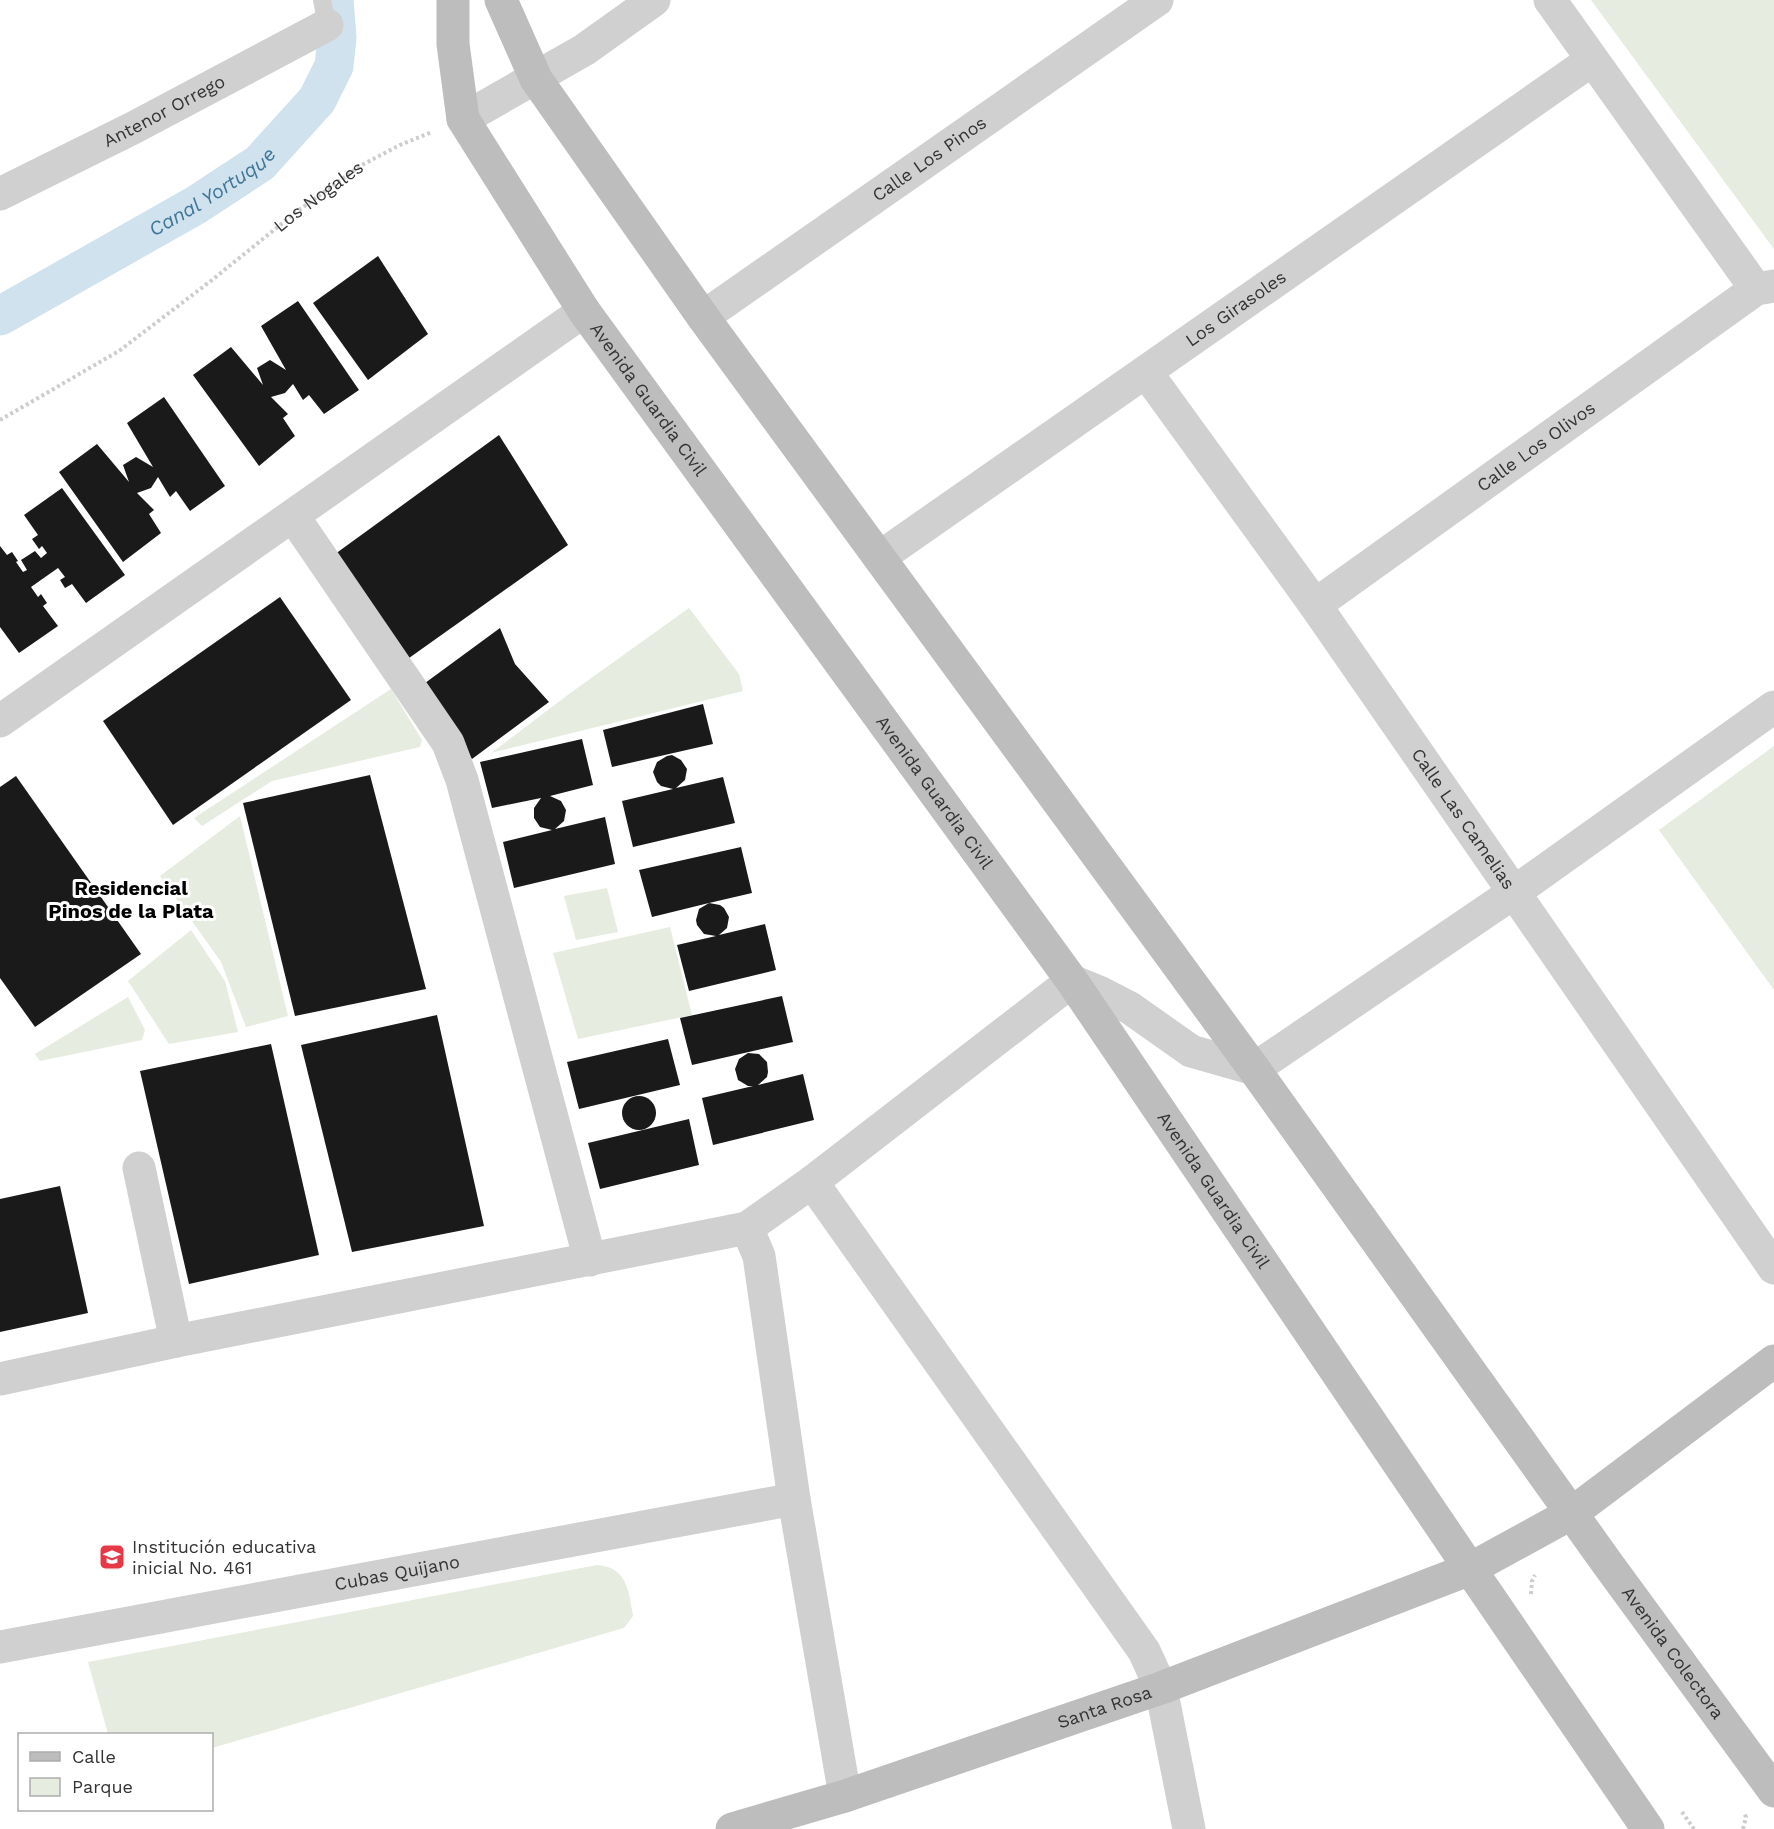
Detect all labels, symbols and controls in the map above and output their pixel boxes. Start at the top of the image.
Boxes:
street label: Antenor Orrego [100,70,228,151]
street label: Calle Los Pinos [868,112,990,206]
water label: Canal Yortuque [145,142,281,241]
street label: Los Nogales [269,156,367,236]
street label: Los Girasoles [1181,266,1290,351]
street label: Avenida Guardia Civil [586,318,712,480]
street label: Calle Los Olivos [1473,397,1599,496]
street label: Avenida Guardia Civil [872,711,998,873]
street label: Calle Las Camelias [1407,744,1520,893]
district label: Residencial Pinos de la Plata [48,876,214,923]
street label: Avenida Guardia Civil [1154,1108,1275,1273]
place label: Institución educativa inicial No. 461 [132,1536,316,1578]
school or university icon: Institución educativa inicial No. 461 [97,1542,127,1572]
street label: Cubas Quijano [333,1551,461,1594]
street label: Avenida Colectora [1618,1582,1729,1723]
street label: Santa Rosa [1054,1681,1154,1733]
legend [18,1733,213,1811]
text: Calle [72,1746,116,1767]
text: Parque [72,1776,133,1797]

